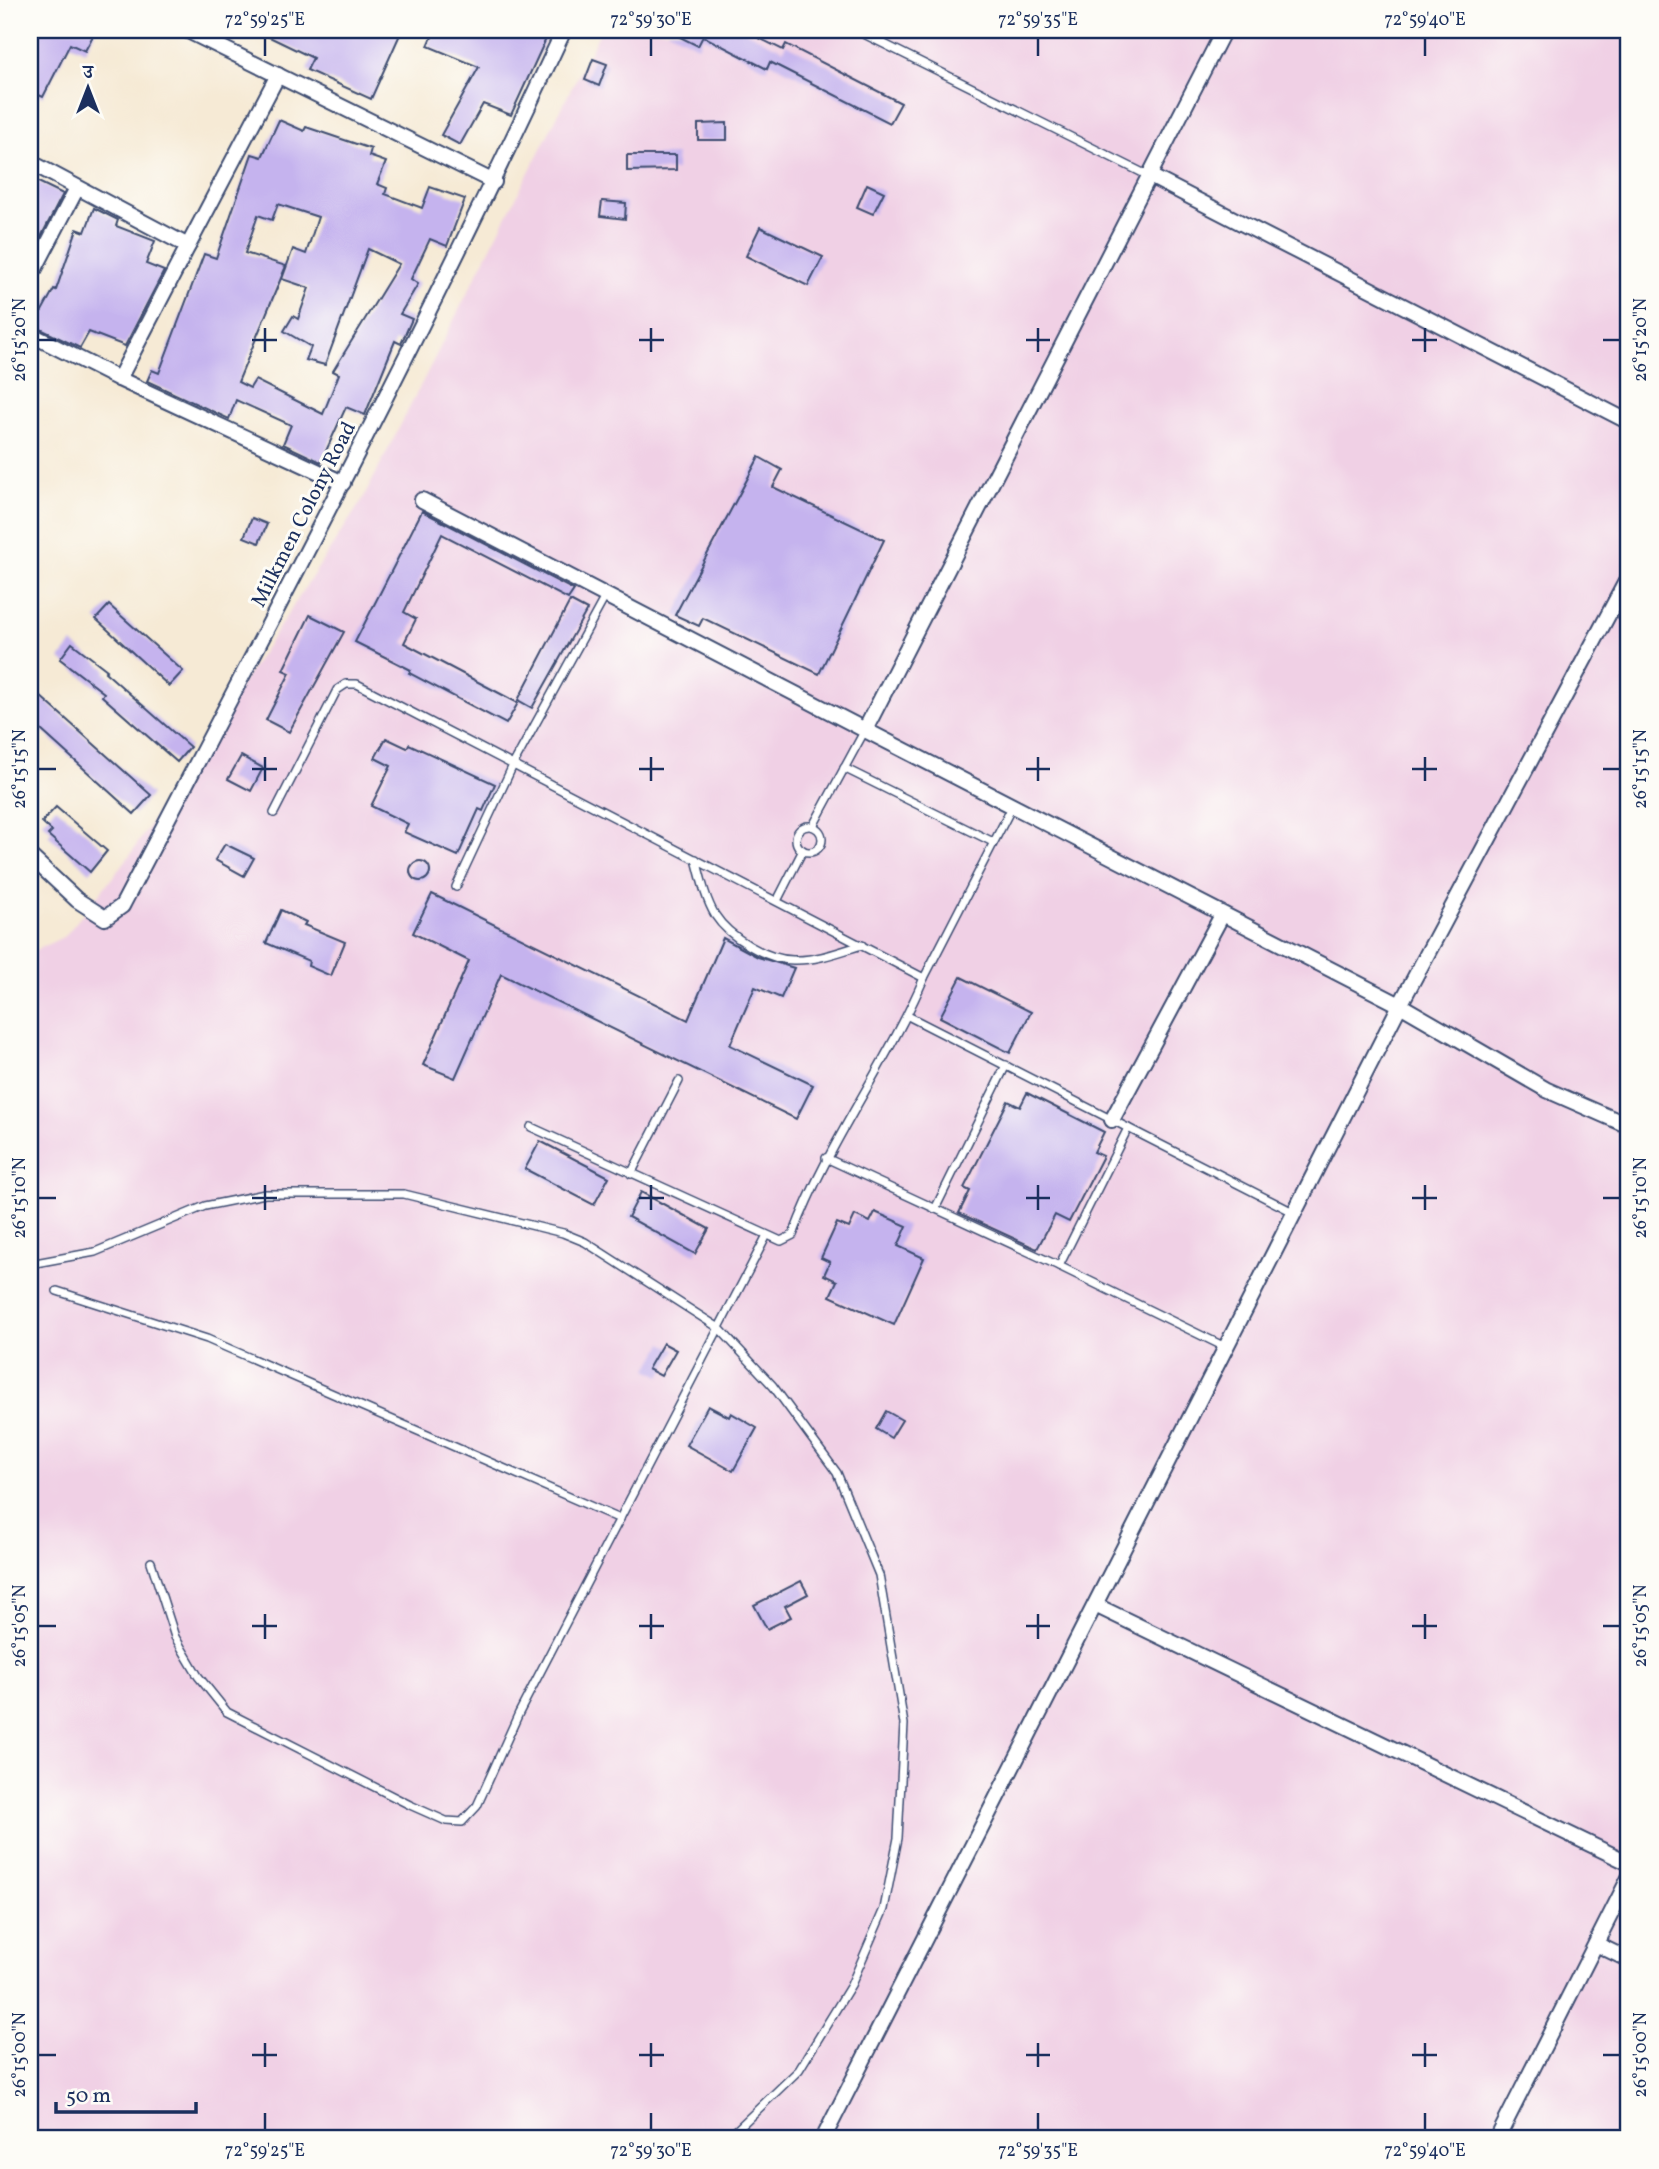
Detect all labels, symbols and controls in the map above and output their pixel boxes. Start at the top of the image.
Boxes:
text: 72°59'25"E [225,8,305,33]
text: 72°59'30"E [610,8,692,33]
text: 72°59'35"E [998,8,1078,33]
text: 72°59'40"E [1384,8,1466,33]
north arrow [52,52,122,122]
text: उ [81,60,94,86]
text: 26°15'20"N [8,298,33,382]
text: 26°15'20"N [1629,298,1654,382]
street label: Milkmen Colony Road [245,417,364,613]
text: 26°15'15"N [8,729,33,809]
text: 26°15'15"N [1629,729,1654,809]
text: 26°15'10"N [8,1157,33,1239]
text: 26°15'10"N [1629,1157,1654,1239]
text: 26°15'05"N [8,1584,33,1668]
text: 26°15'05"N [1629,1584,1654,1668]
text: 26°15'00"N [8,2012,33,2098]
text: 26°15'00"N [1629,2012,1654,2098]
scale bar [56,2071,196,2115]
text: 50 m [66,2082,111,2111]
text: 72°59'25"E [225,2139,305,2164]
text: 72°59'30"E [610,2139,692,2164]
text: 72°59'35"E [998,2139,1078,2164]
text: 72°59'40"E [1384,2139,1466,2164]

